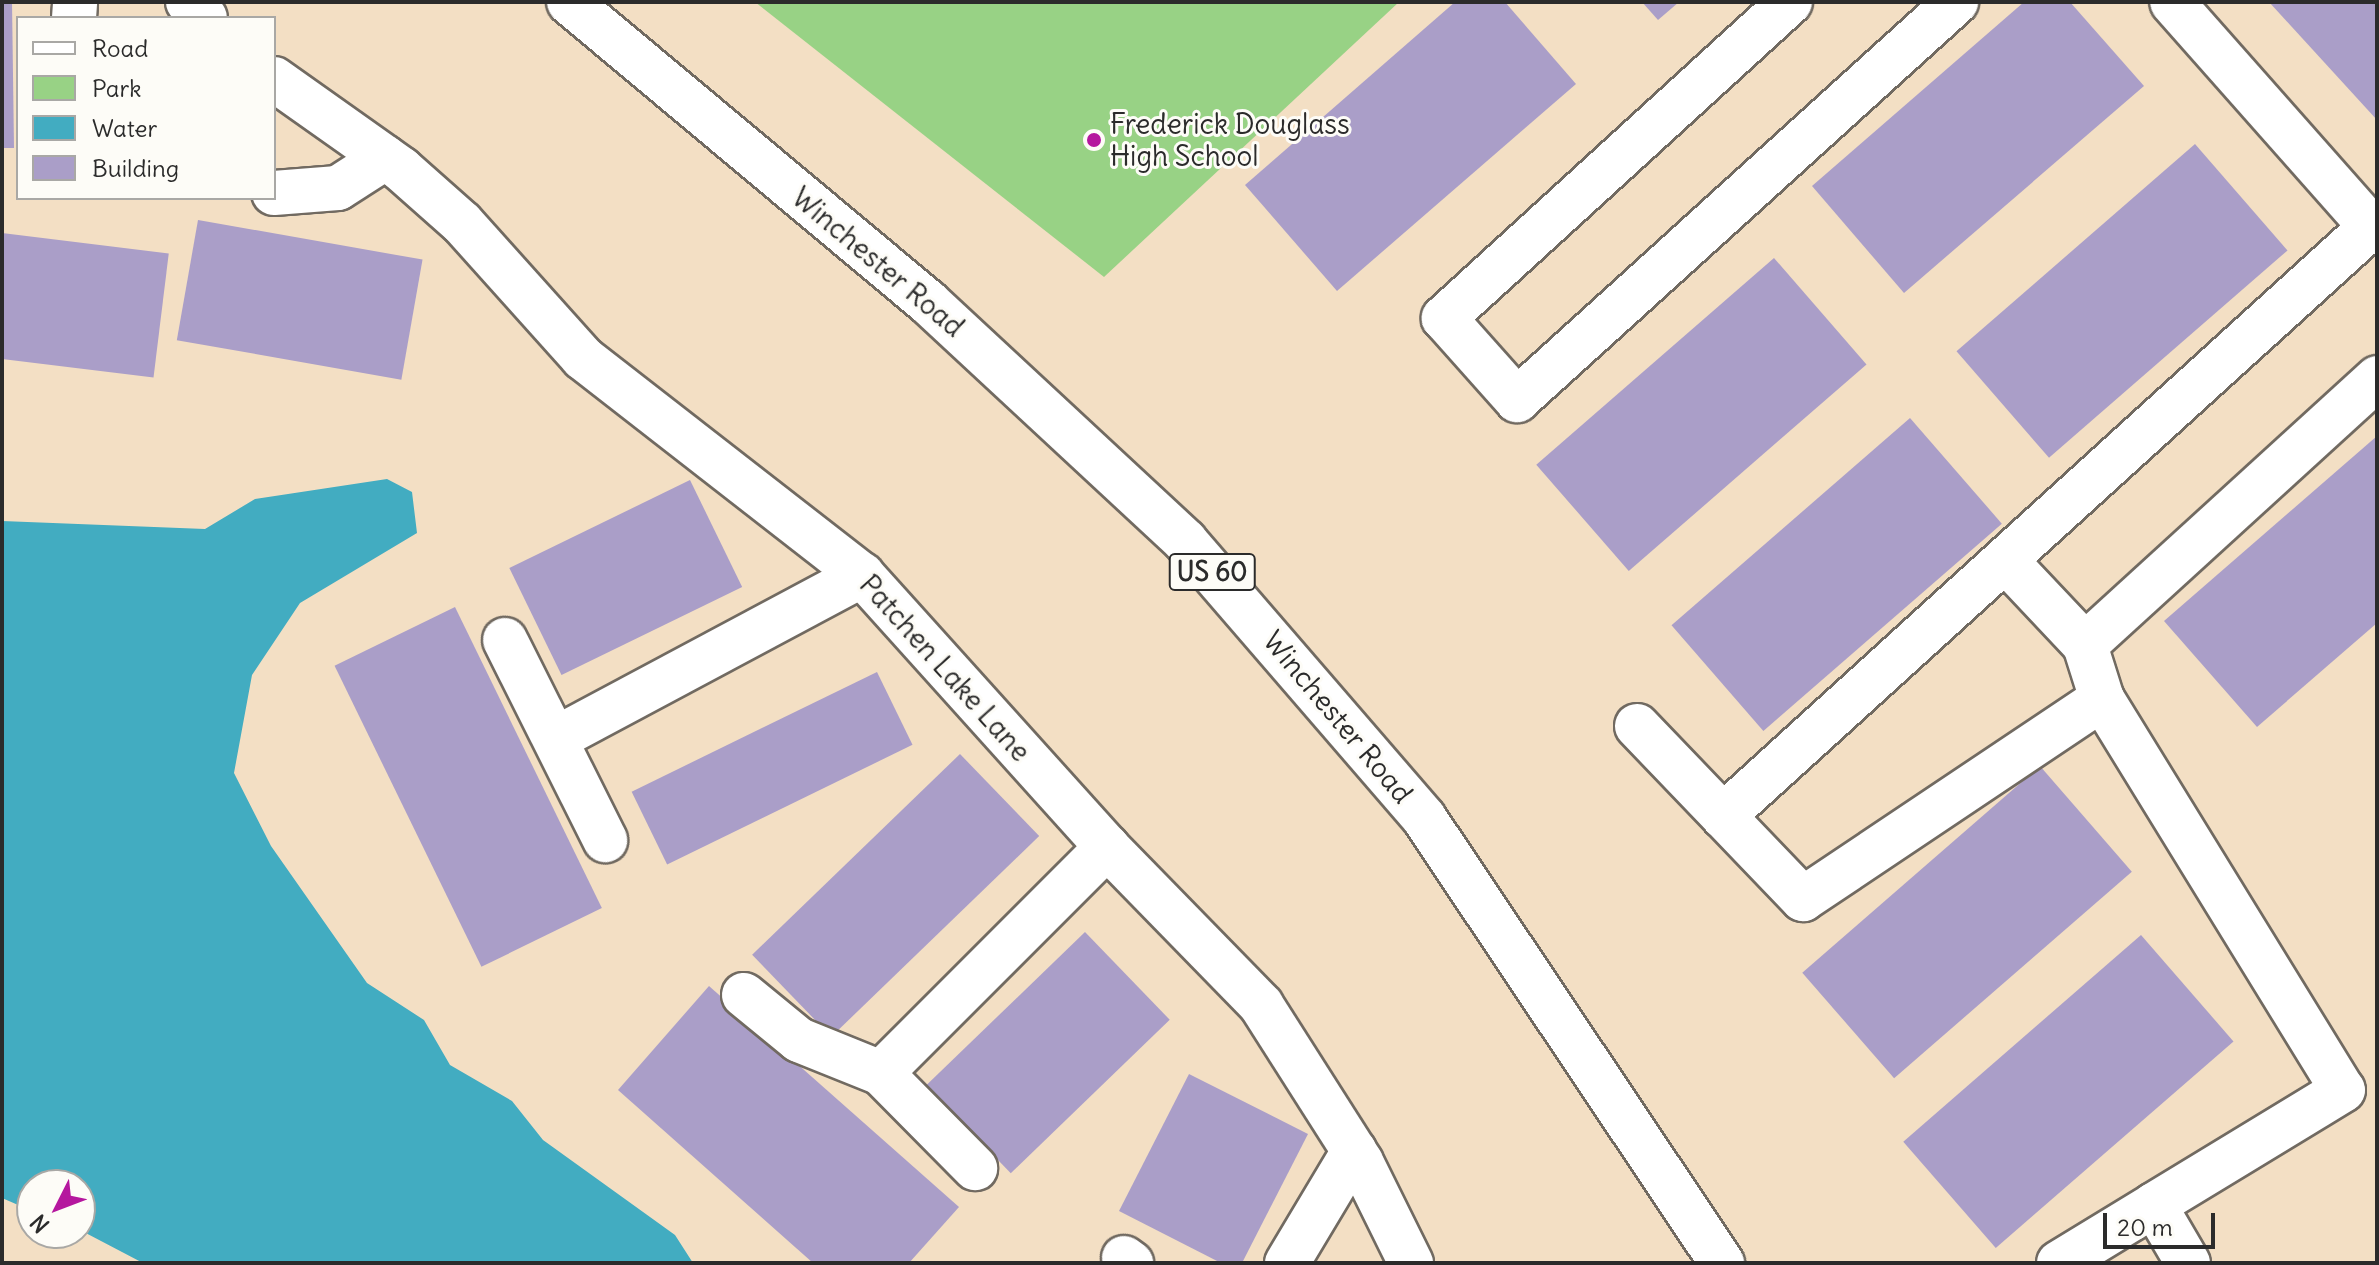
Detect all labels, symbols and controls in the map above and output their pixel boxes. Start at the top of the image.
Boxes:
legend [16,16,276,200]
text: Road [92,33,148,63]
text: Park [92,73,142,103]
place label: Frederick Douglass High School [1110,107,1350,173]
text: Water [92,113,157,143]
marker: Frederick Douglass High School [1085,131,1103,149]
text: Building [92,153,179,183]
street label: Winchester Road [785,180,971,344]
road number: US 60 [1168,550,1256,594]
street label: Patchen Lake Lane [853,568,1037,768]
street label: Winchester Road [1256,624,1420,810]
north arrow [16,1169,96,1249]
scale bar [2107,1197,2219,1247]
text: N [24,1209,55,1239]
text: 20 m [2117,1212,2173,1242]

